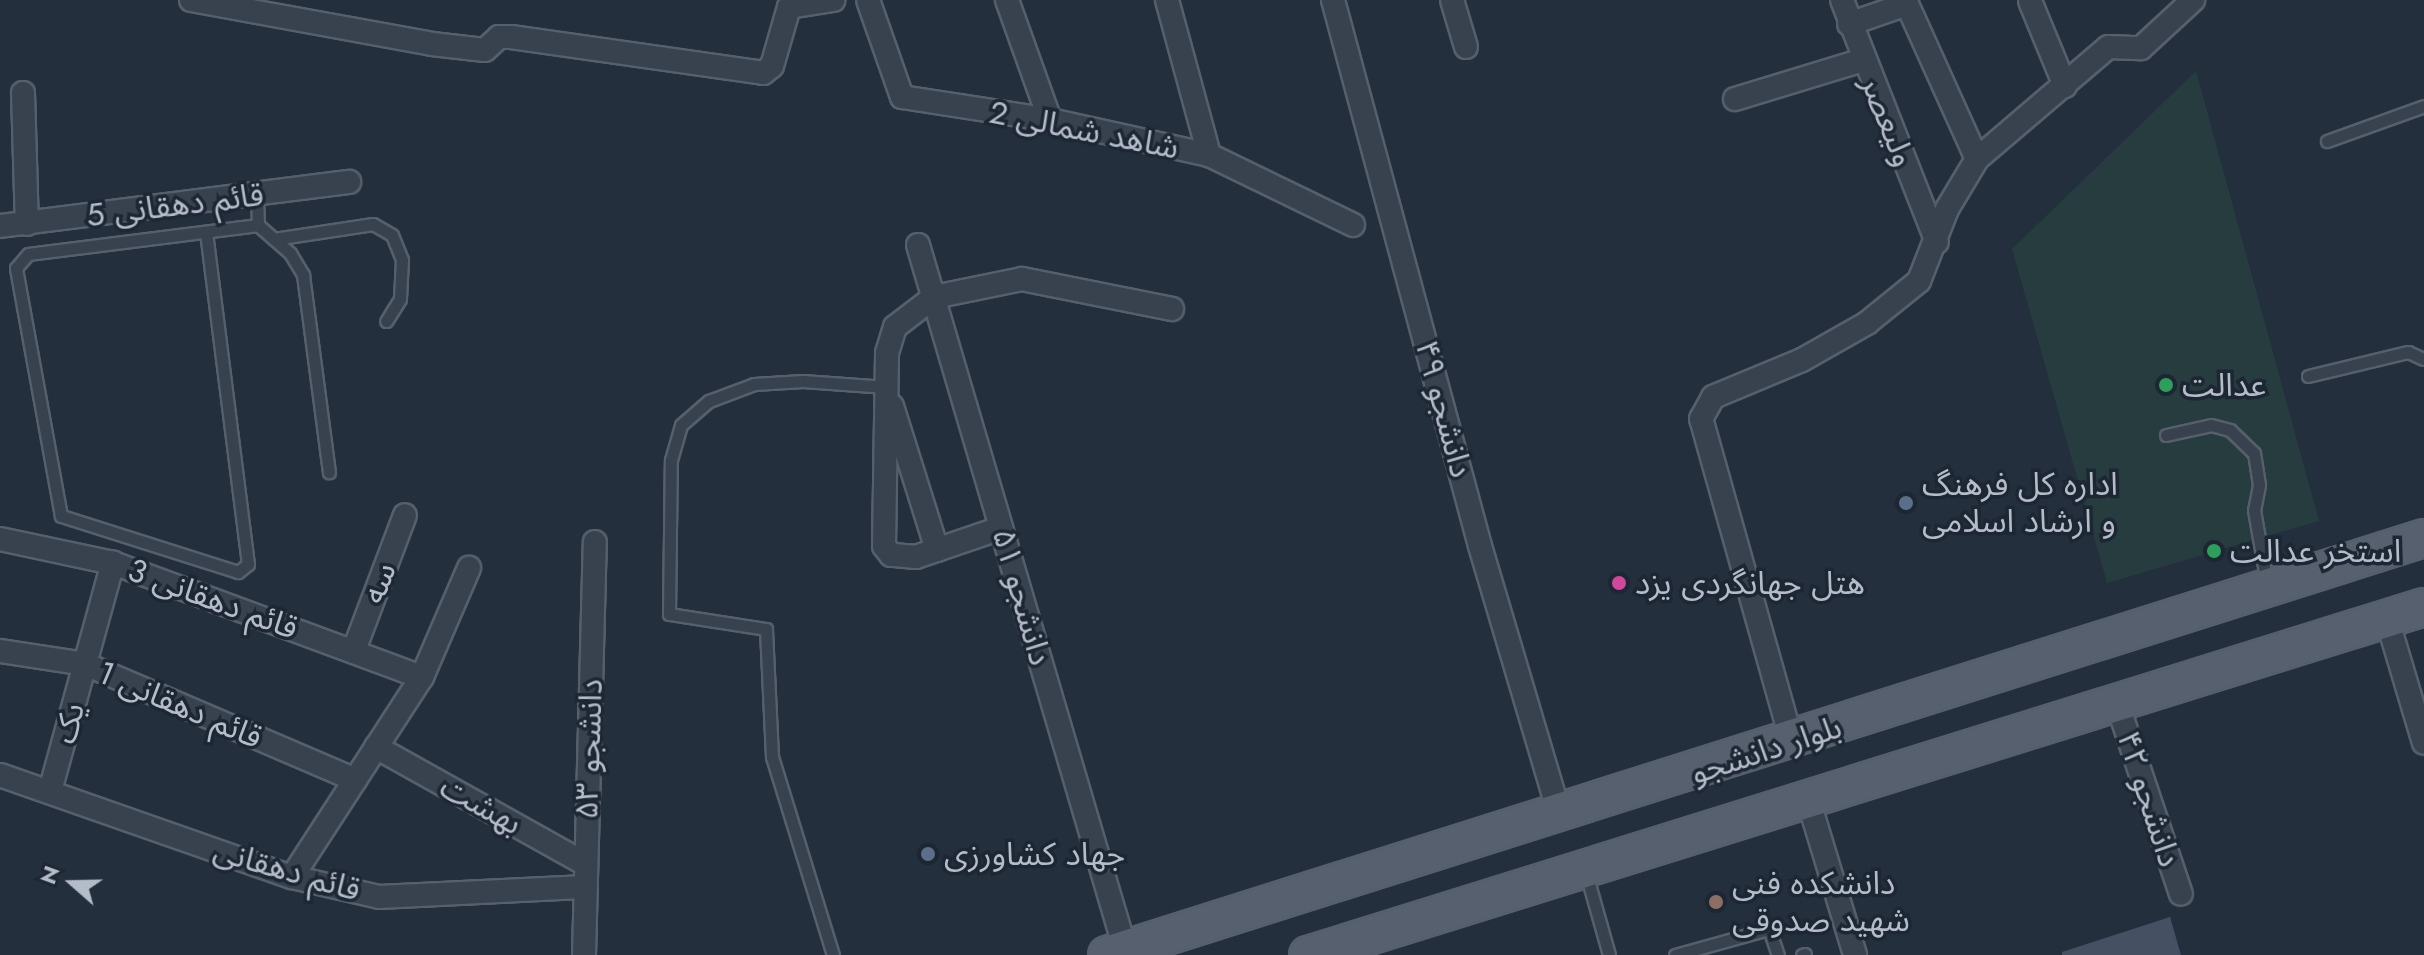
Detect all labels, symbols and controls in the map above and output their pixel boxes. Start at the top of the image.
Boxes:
street label: ولیعصر [1853,70,1923,172]
street label: شاهد شمالی 2 [986,93,1182,167]
street label: قائم دهقانی 5 [84,175,266,235]
street label: دانشجو ۴۹ [1407,336,1481,482]
place label: عدالت [2182,366,2266,404]
marker: عدالت [2157,376,2175,394]
place label: اداره کل فرهنگ و ارشاد اسلامی [1922,466,2118,541]
marker: اداره کل فرهنگ و ارشاد اسلامی [1897,494,1915,512]
street label: دانشجو ۵۱ [984,524,1060,670]
place label: استخر عدالت [2230,532,2401,570]
marker: استخر عدالت [2205,542,2223,560]
street label: قائم دهقانی 3 [123,551,303,647]
street label: سه [354,557,404,609]
place label: هتل جهانگردی یزد [1635,564,1865,602]
marker: هتل جهانگردی یزد [1610,574,1628,592]
street label: قائم دهقانی 1 [92,653,268,757]
street label: دانشجو ۵۳ [567,678,611,820]
street label: یک [45,698,93,748]
street label: بلوار دانشجو [1686,708,1846,792]
street label: دانشجو ۴۲ [2109,726,2189,872]
street label: بهشت [434,767,528,843]
street label: قائم دهقانی [209,831,365,909]
place label: جهاد کشاورزی [944,835,1125,873]
north arrow [32,843,112,923]
marker: جهاد کشاورزی [919,845,937,863]
text: N [31,861,67,888]
place label: دانشکده فنی شهید صدوقی [1732,865,1910,940]
marker: دانشکده فنی شهید صدوقی [1707,893,1725,911]

